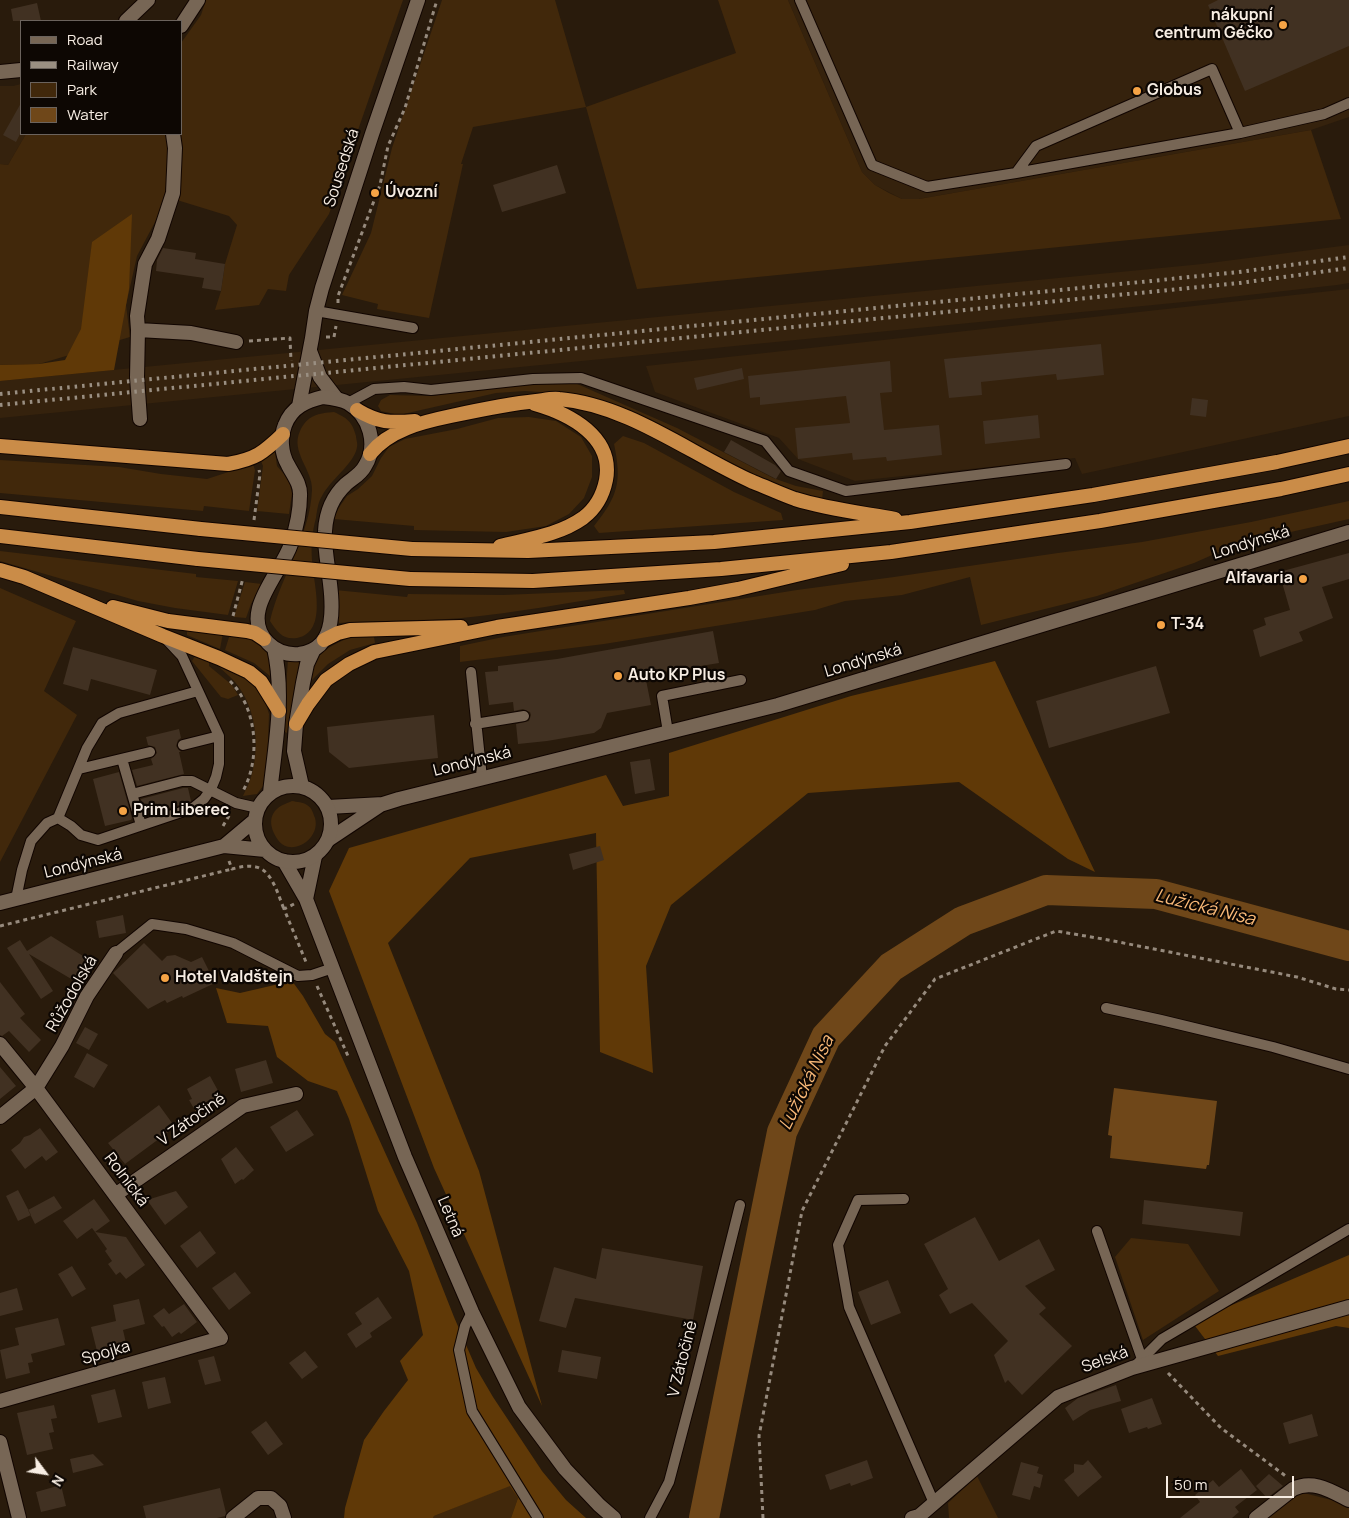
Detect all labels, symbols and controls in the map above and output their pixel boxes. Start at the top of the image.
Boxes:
place label: nákupní centrum Géčko [1155,6,1273,44]
marker: nákupní centrum Géčko [1277,19,1289,31]
legend [20,20,182,135]
text: Road [67,29,103,50]
text: Railway [67,54,119,75]
text: Park [67,79,97,100]
place label: Globus [1147,81,1202,101]
marker: Globus [1131,85,1143,97]
text: Water [67,104,109,125]
street label: Sousedská [320,126,364,210]
place label: Úvozní [385,183,438,203]
marker: Úvozní [369,187,381,199]
street label: Londýnská [1210,522,1292,564]
place label: Alfavaria [1225,569,1293,589]
marker: Alfavaria [1297,573,1309,585]
place label: T-34 [1171,615,1204,635]
marker: T-34 [1155,619,1167,631]
street label: Londýnská [822,640,904,682]
place label: Auto KP Plus [628,666,725,686]
marker: Auto KP Plus [612,670,624,682]
street label: Londýnská [431,743,513,781]
place label: Prim Liberec [133,801,229,821]
marker: Prim Liberec [117,805,129,817]
street label: Londýnská [42,845,124,883]
water label: Lužická Nisa [1153,885,1257,931]
street label: Růžodolská [42,952,102,1036]
place label: Hotel Valdštejn [175,968,293,988]
marker: Hotel Valdštejn [159,972,171,984]
water label: Lužická Nisa [775,1032,839,1134]
street label: V Zátočině [154,1090,230,1150]
street label: Rolnická [100,1149,152,1211]
street label: Letná [433,1194,467,1240]
street label: V Zátočině [664,1319,702,1399]
street label: Spojka [79,1337,133,1369]
street label: Selská [1079,1343,1131,1377]
north arrow [20,1448,70,1498]
scale bar [1169,1466,1296,1498]
text: N [48,1472,69,1490]
text: 50 m [1174,1474,1208,1495]

